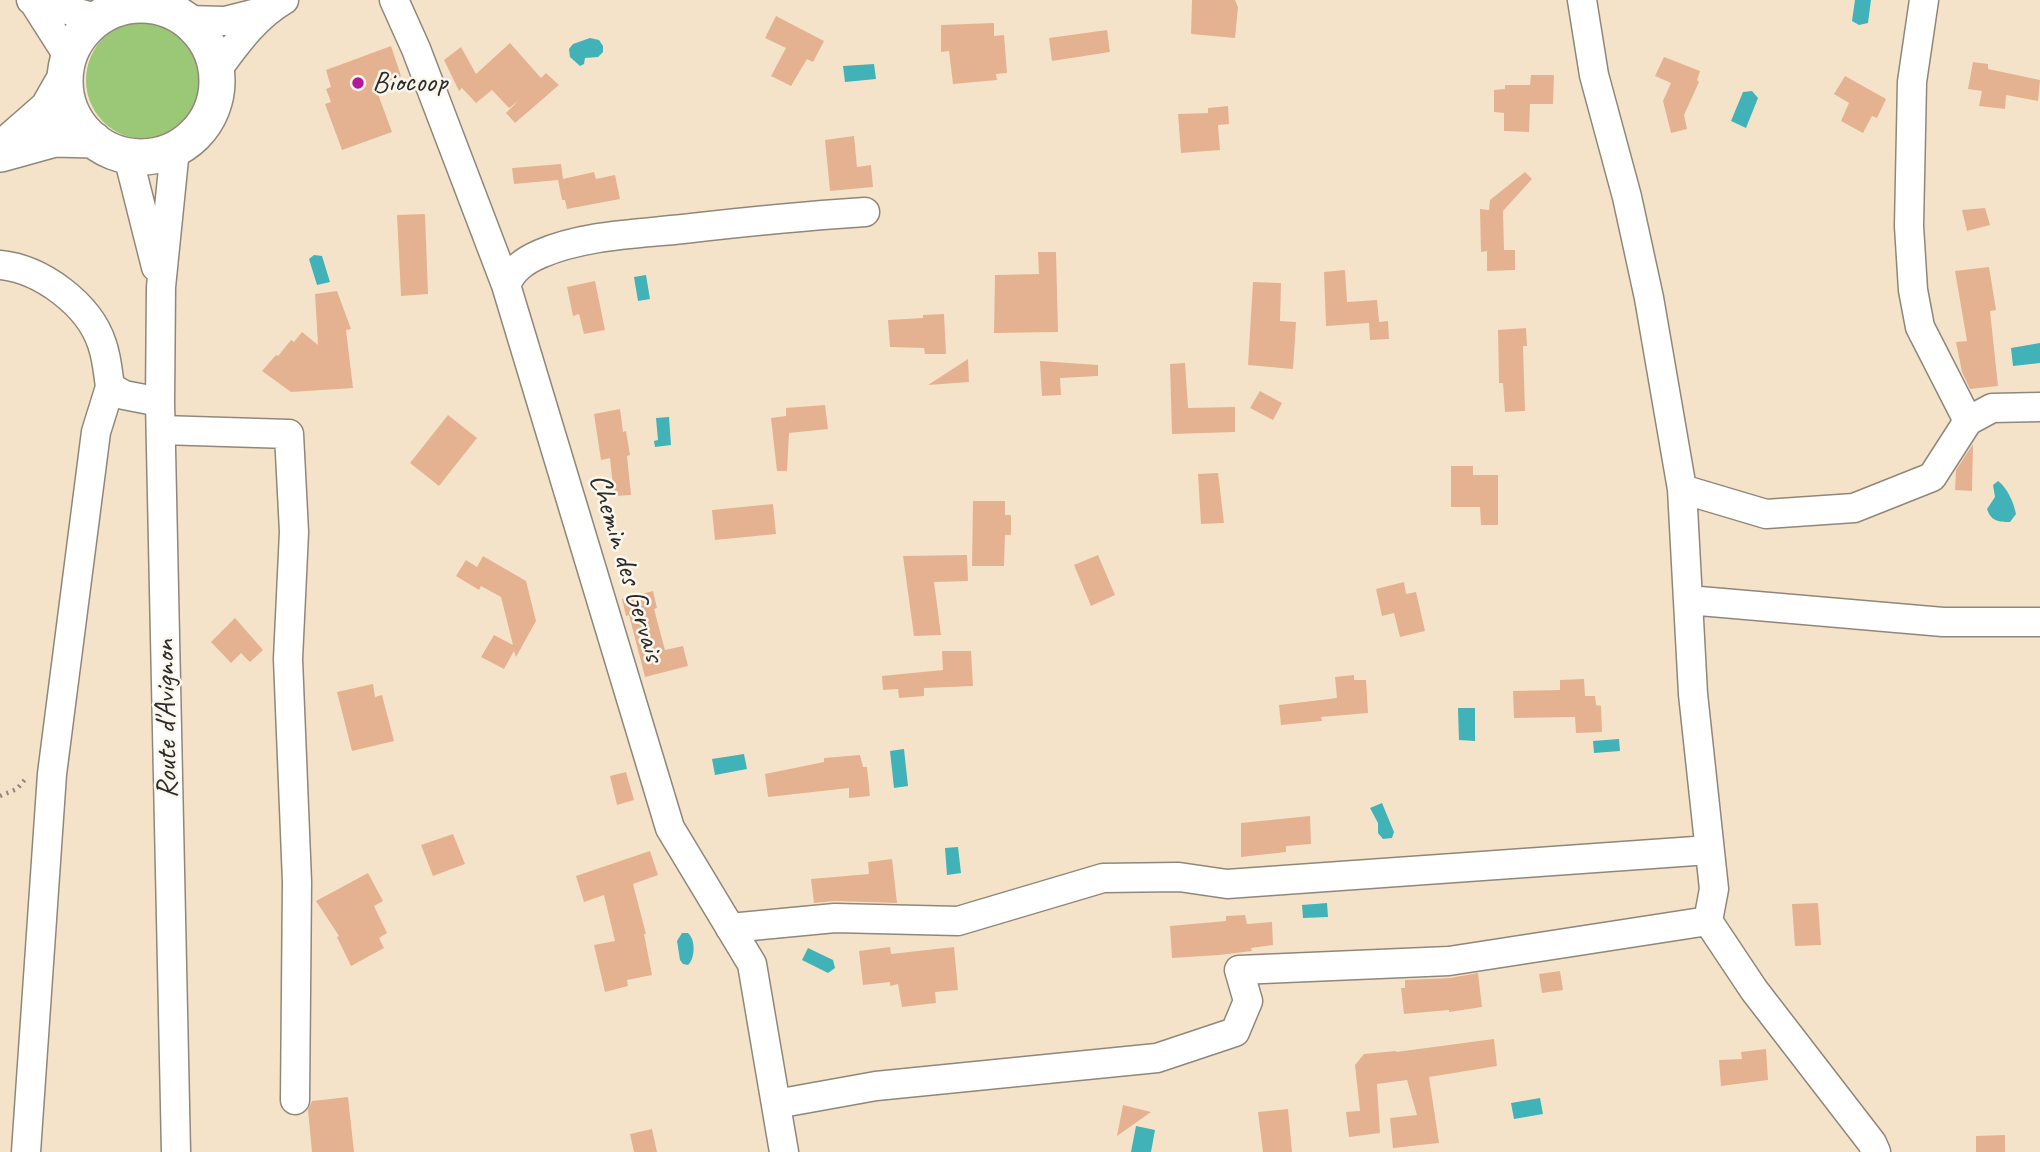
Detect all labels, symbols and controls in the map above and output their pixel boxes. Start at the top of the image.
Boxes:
place label: Biocoop [372,65,447,101]
marker: Biocoop [350,75,366,91]
street label: Chemin des Gervais [580,470,672,666]
street label: Route d'Avignon [148,639,186,799]

